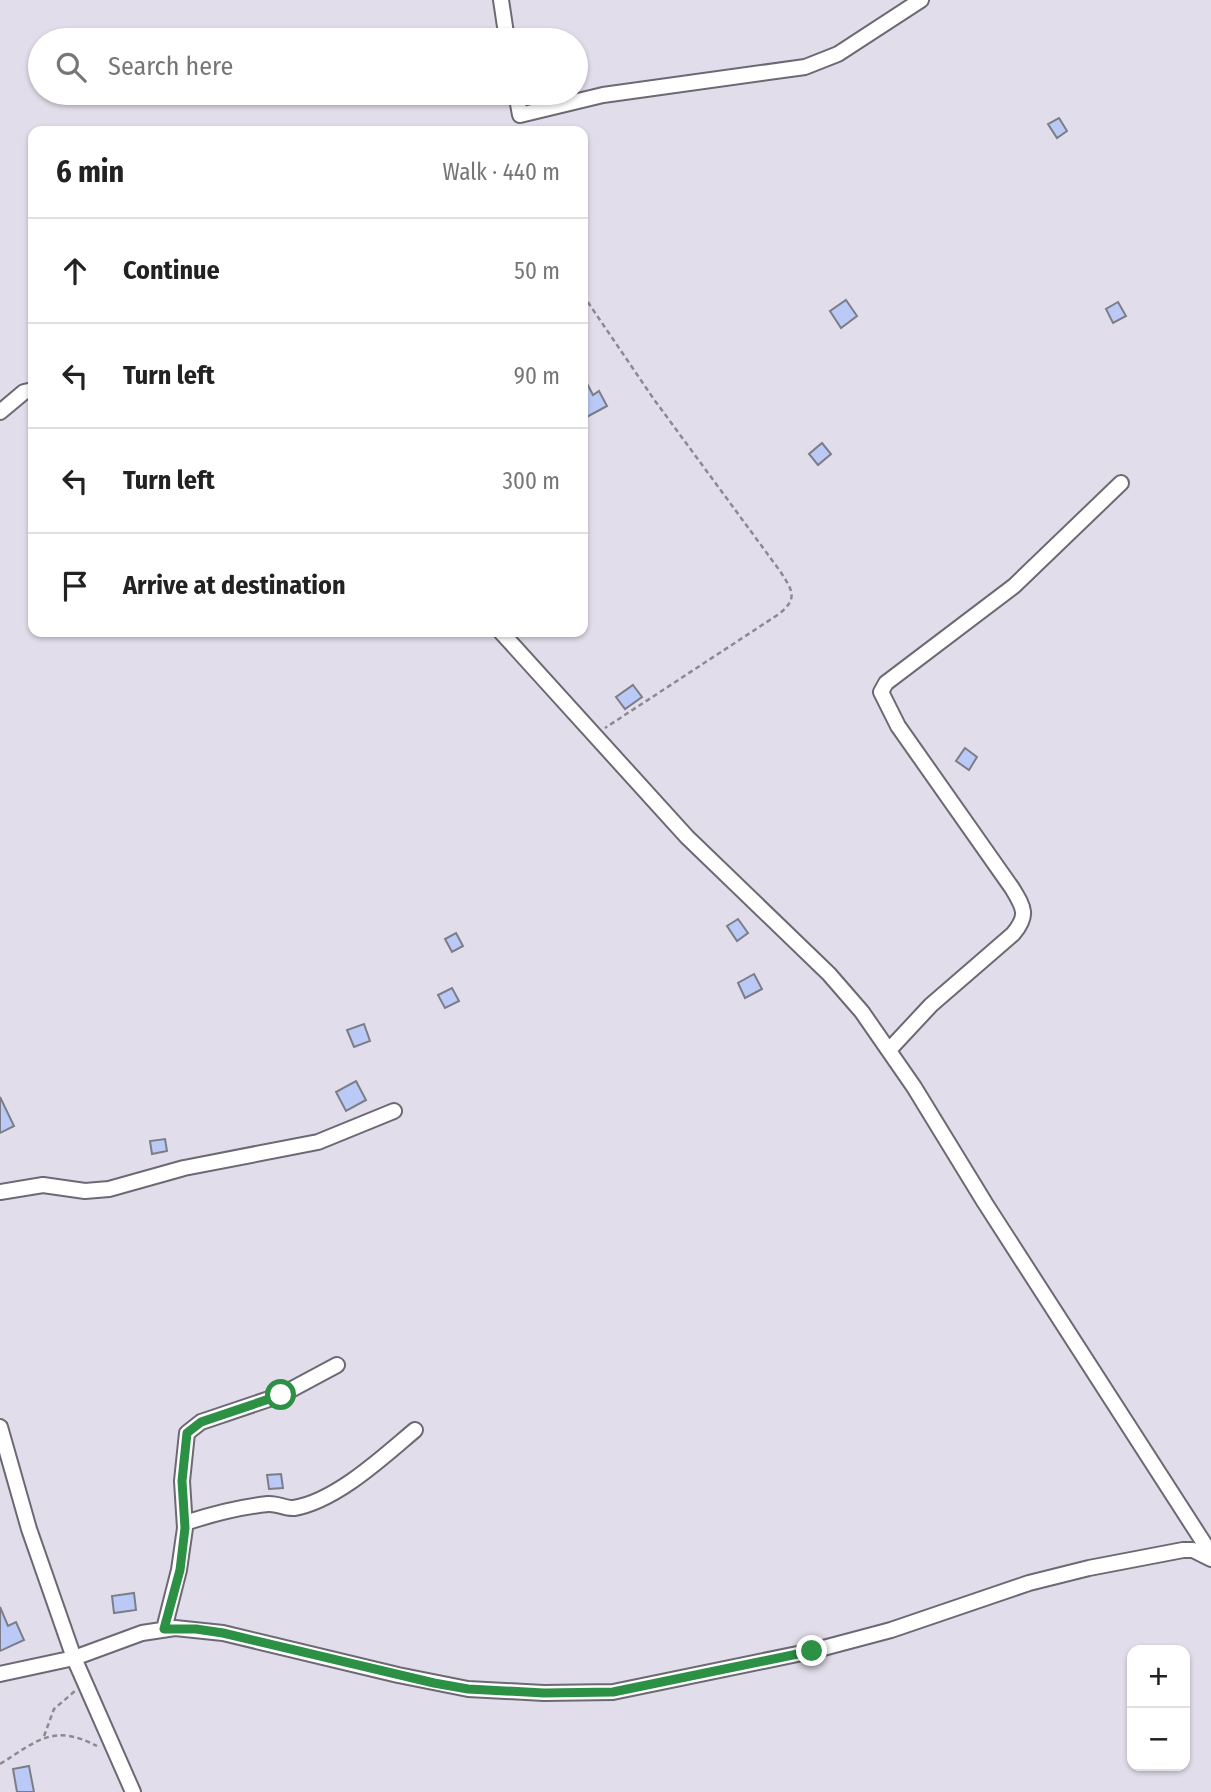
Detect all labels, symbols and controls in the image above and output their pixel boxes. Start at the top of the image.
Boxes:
search box [28,28,588,105]
icon: search [52,48,90,86]
text: Search here [108,51,233,82]
text: 6 min [56,154,124,190]
text: Walk · 440 m [443,158,560,186]
icon: ahead [56,252,94,290]
text: Continue [123,255,220,286]
text: 50 m [514,257,560,285]
icon: left [56,357,94,395]
text: Turn left [123,360,215,391]
text: 90 m [514,362,560,390]
icon: left [56,462,94,500]
text: Turn left [123,465,215,496]
text: 300 m [503,467,560,495]
icon: arrive [56,567,94,605]
text: Arrive at destination [123,570,346,601]
route start [265,1379,296,1410]
route end [796,1635,827,1666]
map controls [1127,1645,1190,1771]
button: + [1127,1645,1190,1708]
button: − [1127,1708,1190,1771]

